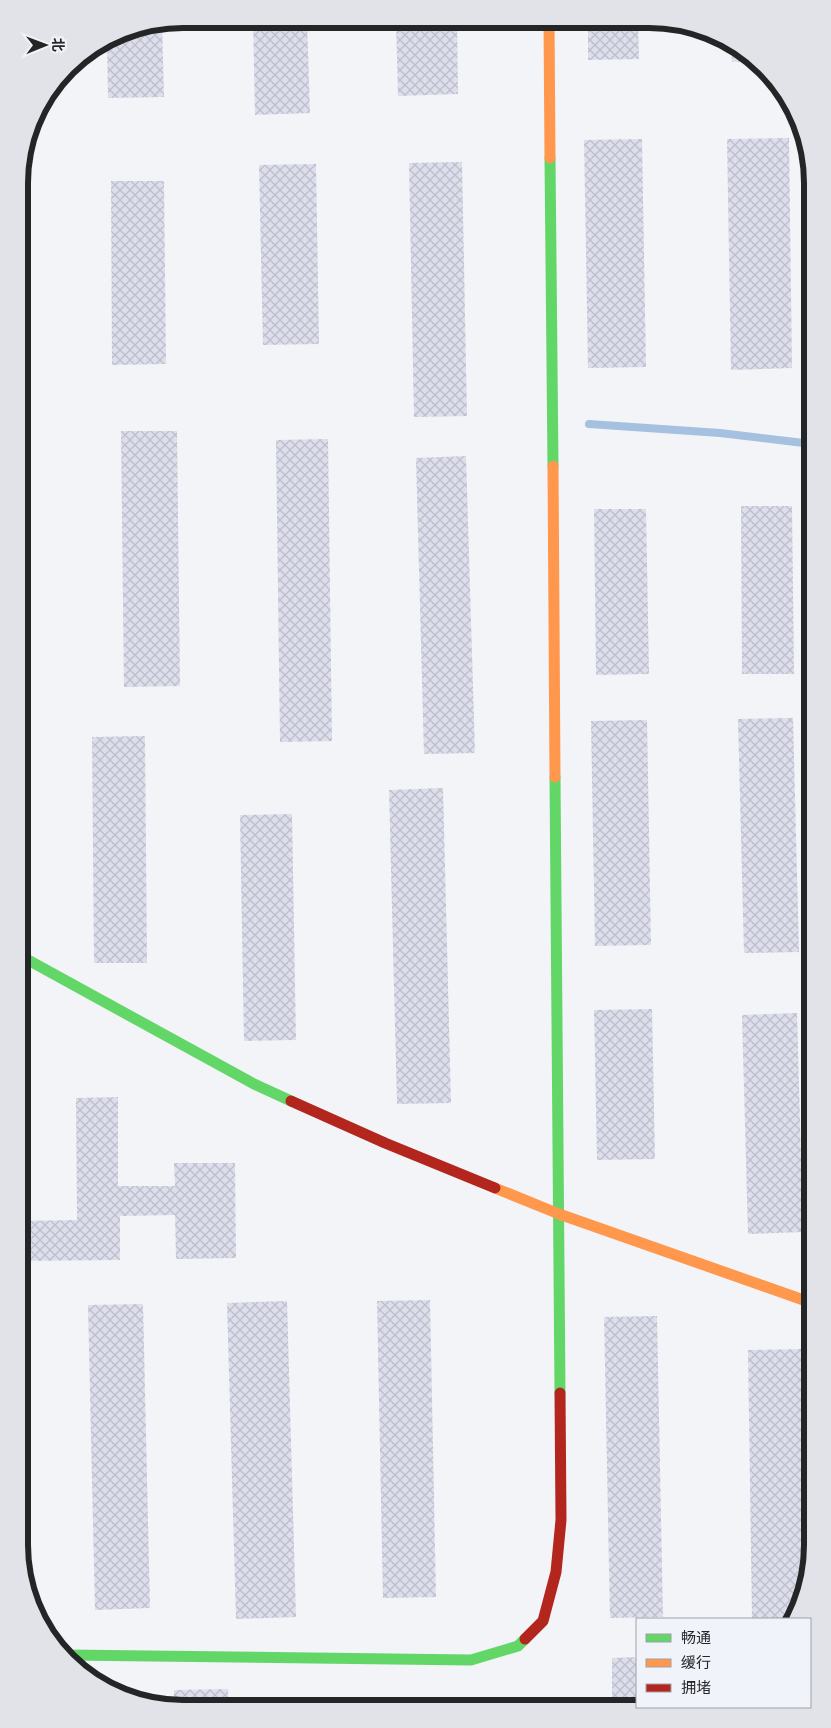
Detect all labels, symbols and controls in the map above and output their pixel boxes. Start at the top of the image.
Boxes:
north arrow [20,20,70,70]
text: 北 [49,38,67,52]
legend [636,1618,811,1708]
text: 畅通 [681,1628,711,1647]
text: 缓行 [681,1653,711,1672]
text: 拥堵 [681,1678,711,1697]

